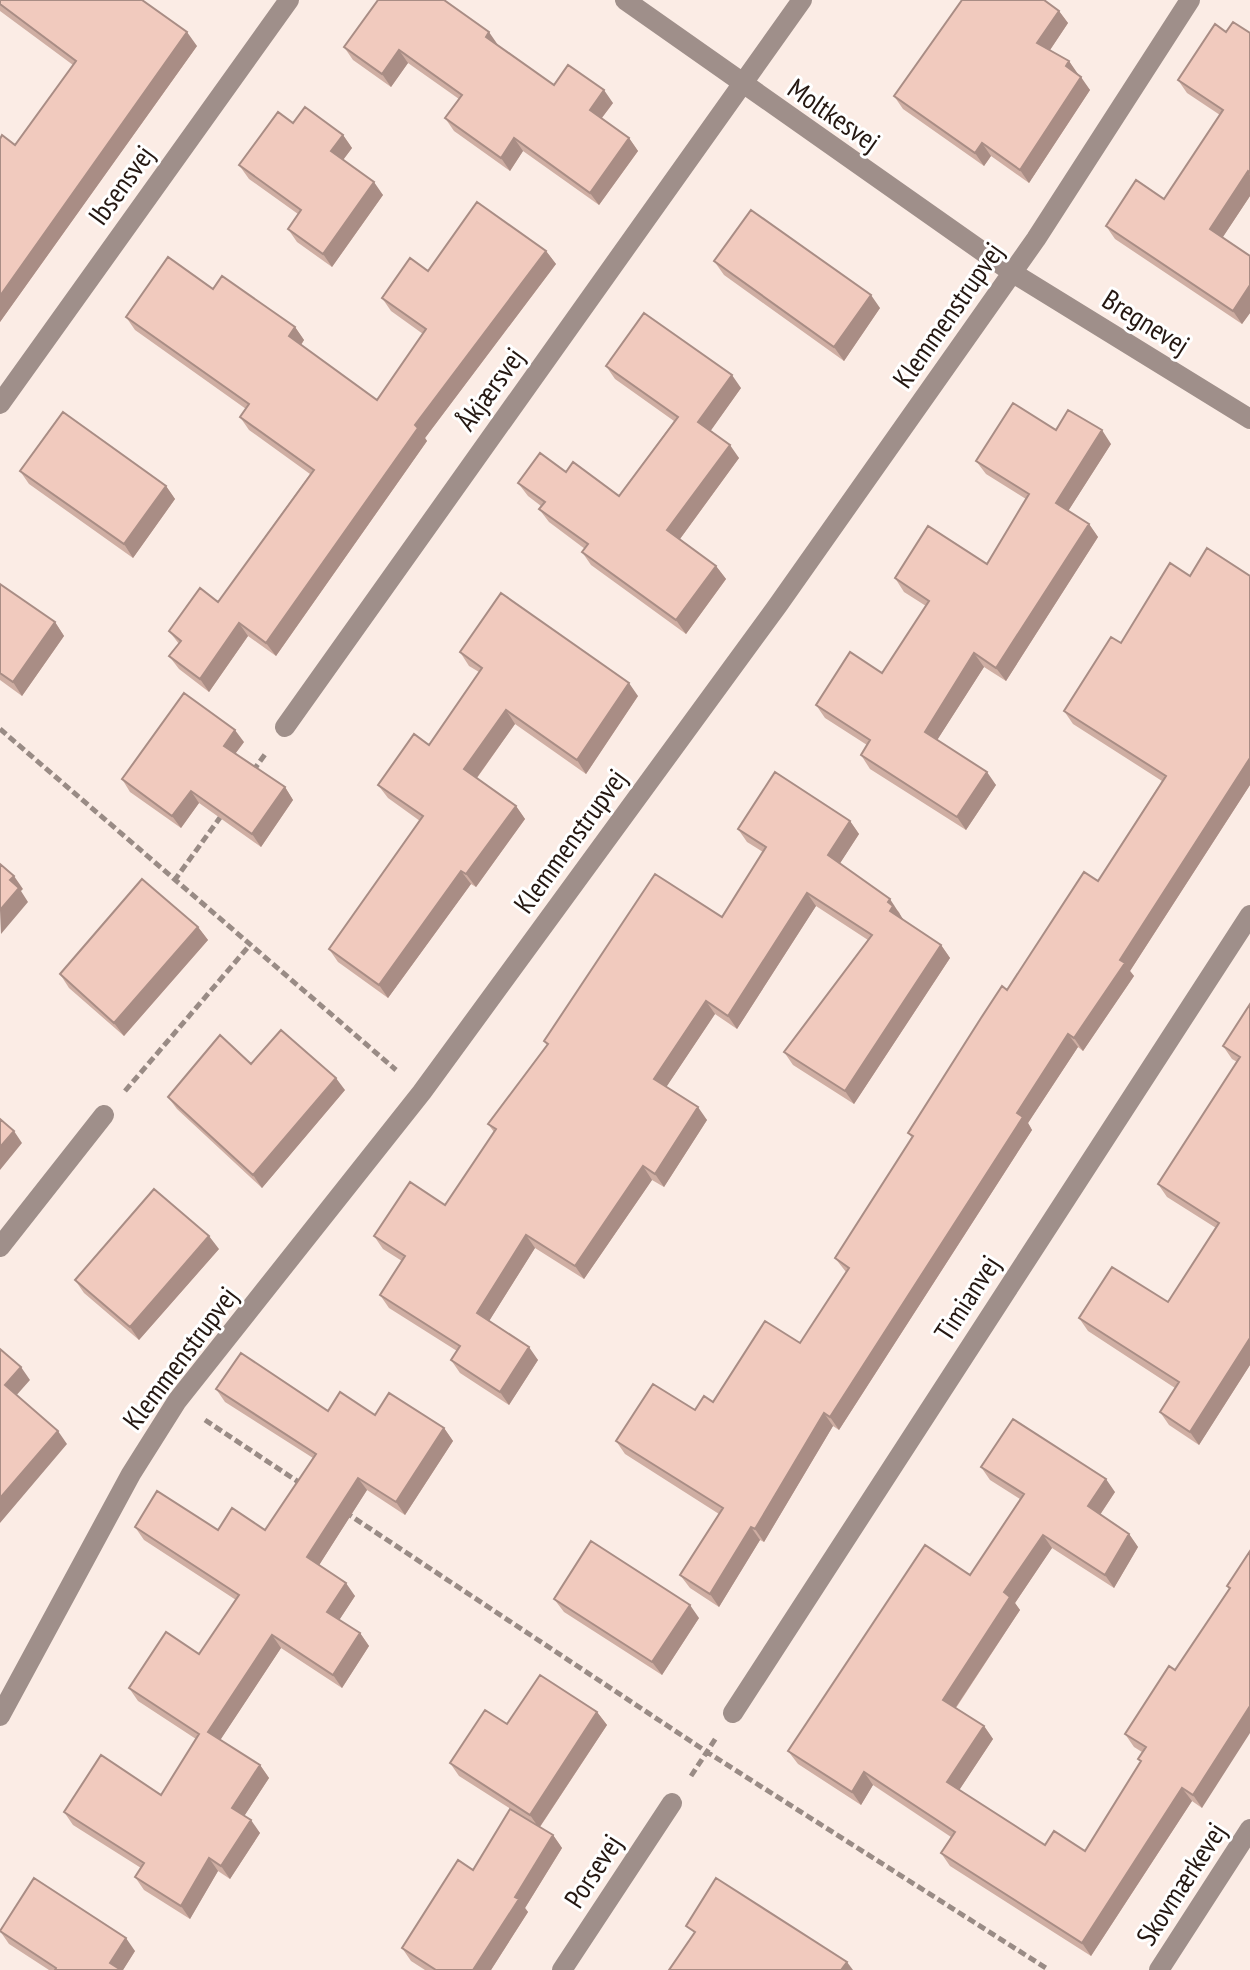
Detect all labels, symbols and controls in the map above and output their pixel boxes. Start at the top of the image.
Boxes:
street label: Moltkesvej [781,70,888,160]
street label: Ibsensvej [79,137,162,232]
street label: Klemmenstrupvej [884,235,1011,395]
street label: Bregnevej [1096,280,1197,363]
street label: Åkjærsvej [447,340,532,437]
street label: Klemmenstrupvej [505,761,634,920]
street label: Timianvej [925,1248,1008,1348]
street label: Klemmenstrupvej [114,1279,245,1437]
street label: Skovmærkevej [1127,1815,1234,1952]
street label: Porsevej [555,1827,630,1915]

